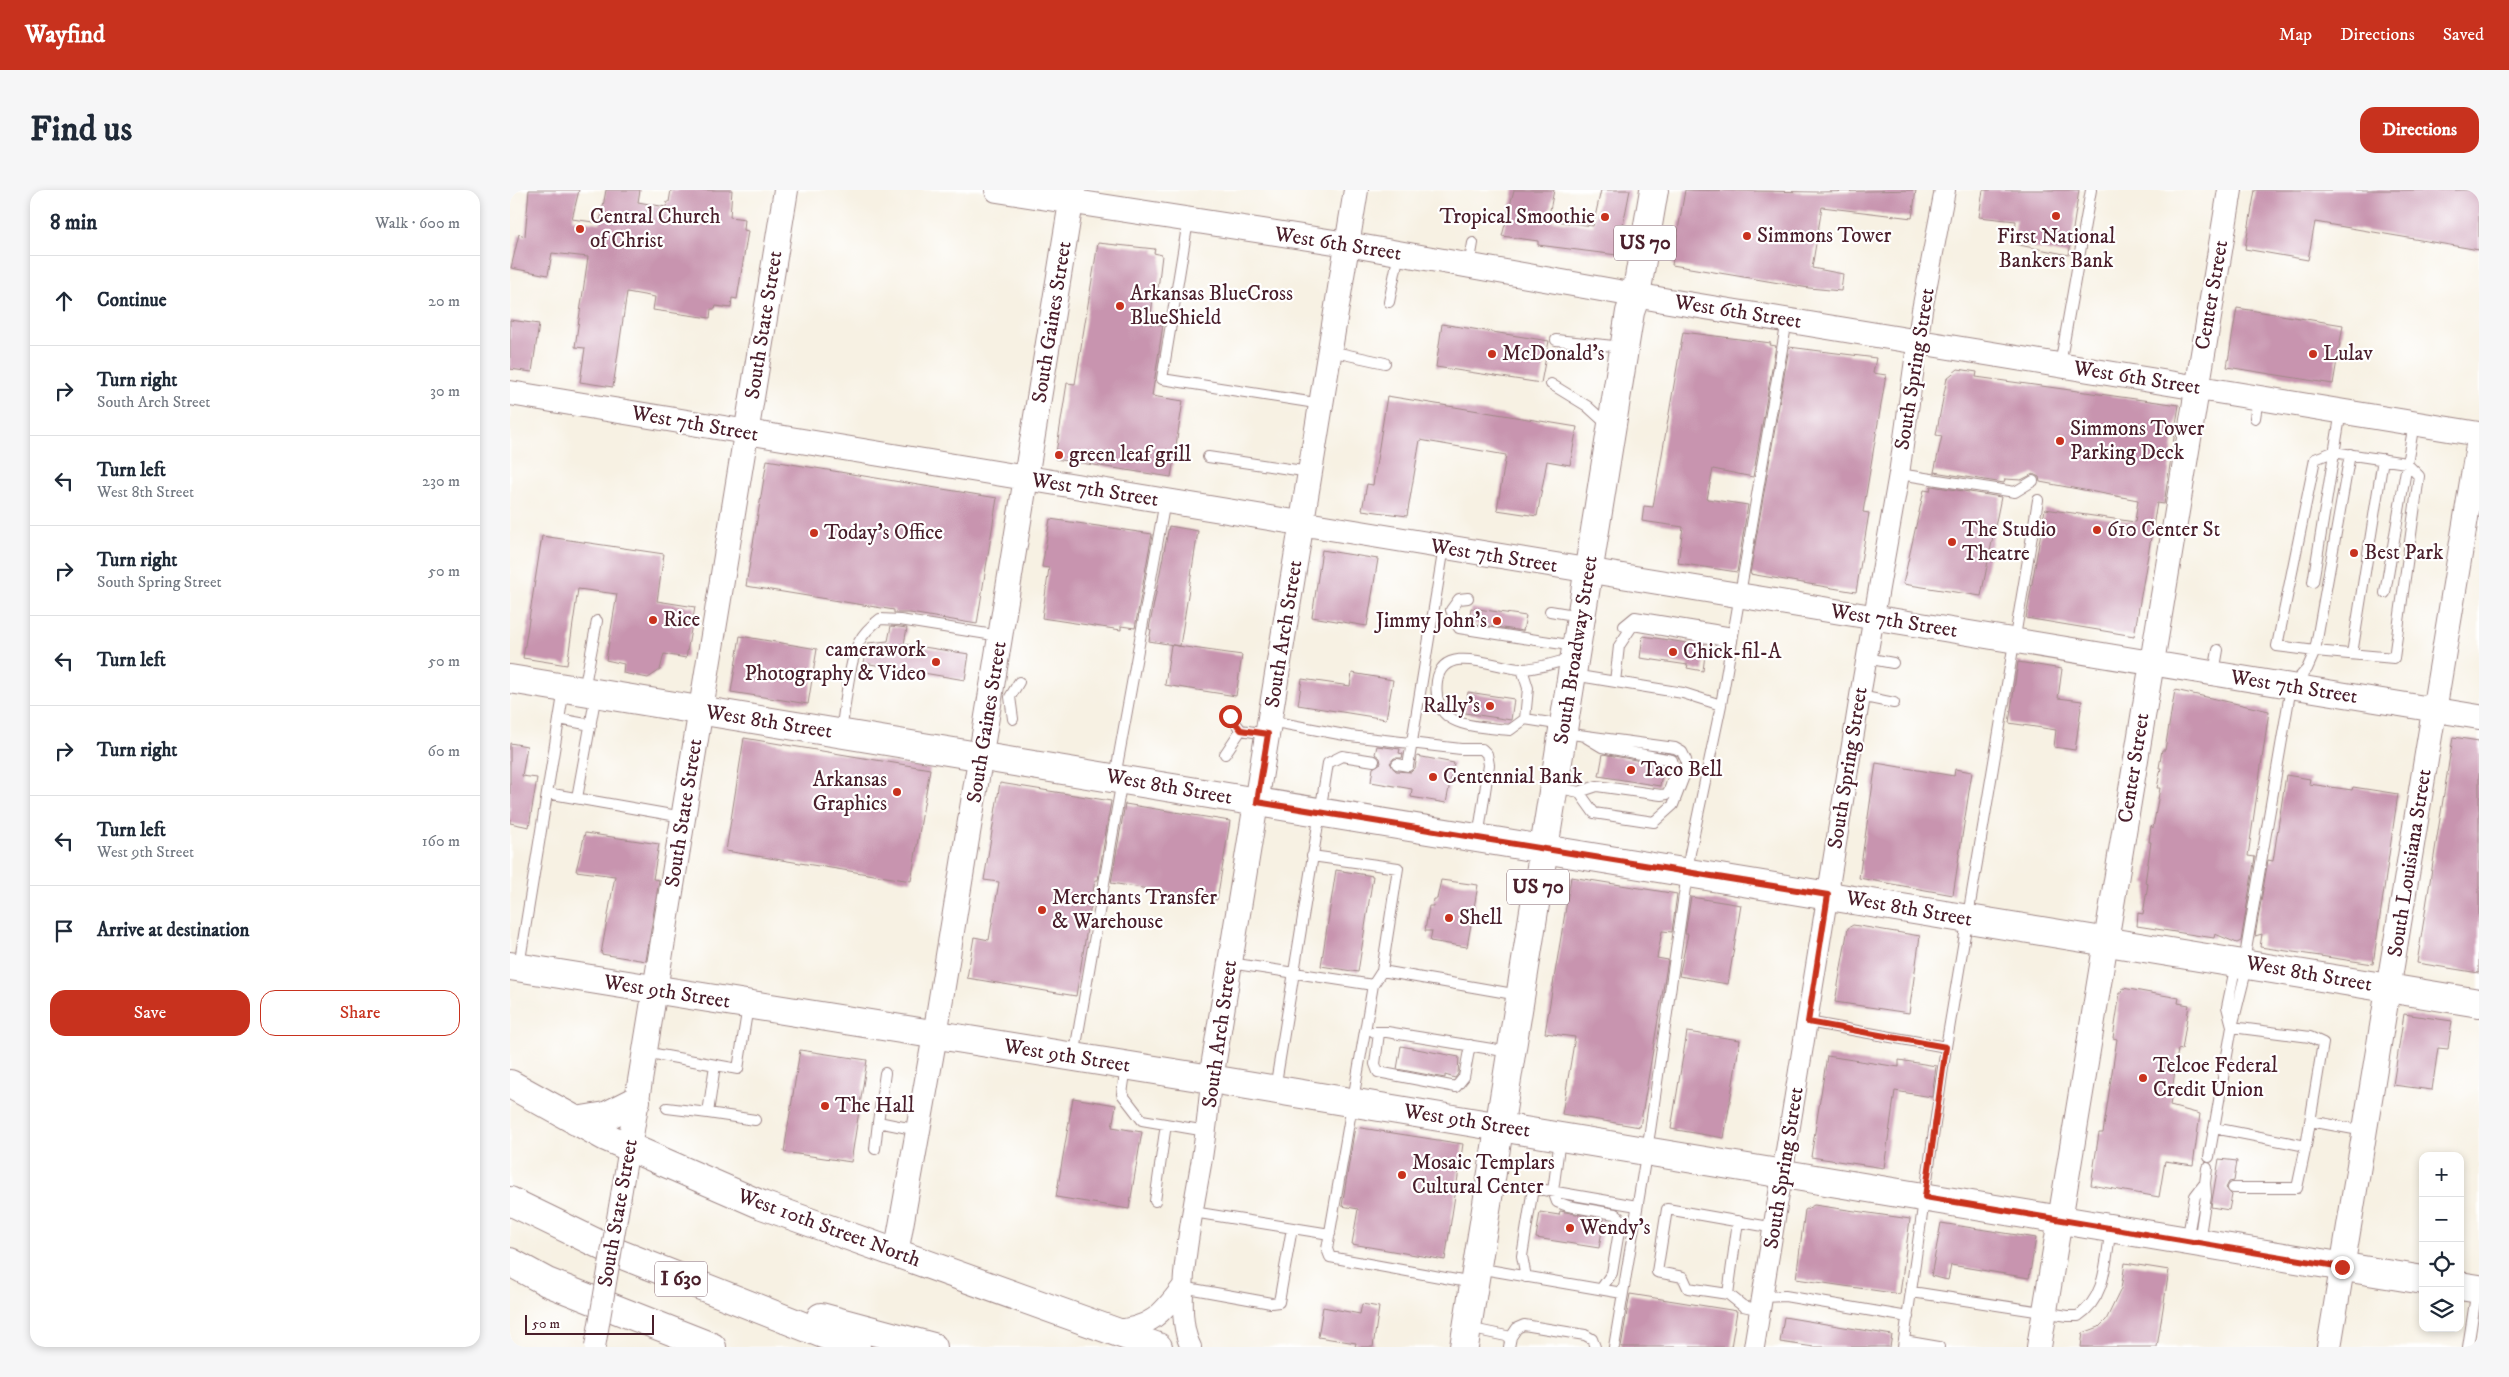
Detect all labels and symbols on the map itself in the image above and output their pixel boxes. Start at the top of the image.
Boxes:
place label: Central Church of Christ [590,204,721,254]
place label: Tropical Smoothie [1439,204,1595,230]
marker: First National Bankers Bank [2050,210,2062,222]
marker: Tropical Smoothie [1599,211,1611,223]
street label: West 6th Street [1272,221,1404,267]
marker: Central Church of Christ [574,223,586,235]
place label: Simmons Tower [1757,223,1892,249]
place label: First National Bankers Bank [1997,224,2116,274]
road number: US 70 [1614,226,1676,260]
marker: Simmons Tower [1741,230,1753,242]
street label: Center Street [2190,238,2234,352]
street label: South Gaines Street [1026,239,1078,405]
street label: South State Street [739,249,789,401]
place label: Arkansas BlueCross BlueShield [1130,281,1293,331]
street label: South Spring Street [1889,286,1941,452]
street label: West 6th Street [1672,289,1804,335]
marker: Arkansas BlueCross BlueShield [1114,300,1126,312]
place label: McDonald's [1502,341,1605,367]
place label: Lulav [2323,341,2373,367]
marker: McDonald's [1486,348,1498,360]
marker: Lulav [2307,348,2319,360]
street label: West 6th Street [2071,355,2203,401]
street label: West 7th Street [629,400,761,448]
place label: Simmons Tower Parking Deck [2070,416,2205,466]
marker: Simmons Tower Parking Deck [2054,435,2066,447]
place label: green leaf grill [1069,442,1192,468]
marker: green leaf grill [1053,449,1065,461]
street label: West 7th Street [1029,467,1161,513]
place label: The Studio Theatre [1962,517,2056,567]
place label: 610 Center St [2107,517,2221,543]
place label: Today's Office [824,520,943,546]
marker: 610 Center St [2091,524,2103,536]
marker: Today's Office [808,527,820,539]
street label: West 7th Street [1428,533,1560,579]
marker: The Studio Theatre [1946,536,1958,548]
place label: Best Park [2364,540,2444,566]
marker: Best Park [2348,547,2360,559]
street label: South Broadway Street [1548,554,1604,746]
street label: South Arch Street [1260,558,1309,710]
street label: West 7th Street [1828,598,1960,644]
place label: Rice [663,607,700,633]
place label: Jimmy John's [1374,608,1487,634]
marker: Rice [647,614,659,626]
marker: Jimmy John's [1491,615,1503,627]
place label: camerawork Photography & Video [744,637,927,687]
street label: South Gaines Street [961,639,1013,805]
place label: Chick-fil-A [1683,639,1782,665]
marker: Chick-fil-A [1667,646,1679,658]
marker: camerawork Photography & Video [930,656,942,668]
street label: West 7th Street [2228,664,2360,710]
street label: South Spring Street [1822,685,1874,851]
place label: Rally's [1422,693,1480,719]
street label: West 8th Street [703,699,834,745]
marker: Rally's [1484,700,1496,712]
route start [1219,705,1242,728]
street label: Center Street [2112,711,2156,825]
street label: South State Street [659,737,709,889]
place label: Taco Bell [1641,757,1723,783]
street label: West 8th Street [1103,763,1234,811]
place label: Centennial Bank [1443,764,1583,790]
marker: Taco Bell [1625,764,1637,776]
place label: Arkansas Graphics [813,767,887,817]
street label: South Louisiana Street [2382,767,2438,959]
marker: Centennial Bank [1427,771,1439,783]
marker: Arkansas Graphics [891,786,903,798]
road number: US 70 [1507,870,1569,904]
place label: Merchants Transfer & Warehouse [1052,885,1217,935]
street label: West 8th Street [1843,885,1974,933]
marker: Merchants Transfer & Warehouse [1036,904,1048,916]
place label: Shell [1459,905,1503,931]
marker: Shell [1443,912,1455,924]
street label: West 8th Street [2243,950,2374,998]
street label: South Arch Street [1197,958,1243,1110]
street label: West 9th Street [601,969,732,1015]
street label: West 9th Street [1001,1033,1132,1079]
place label: Telcoe Federal Credit Union [2153,1053,2278,1103]
marker: Telcoe Federal Credit Union [2137,1072,2149,1084]
street label: South Spring Street [1758,1085,1810,1251]
place label: The Hall [835,1093,915,1119]
street label: West 9th Street [1401,1098,1532,1144]
marker: The Hall [819,1100,831,1112]
street label: South State Street [592,1137,644,1289]
place label: Mosaic Templars Cultural Center [1412,1150,1555,1200]
marker: Mosaic Templars Cultural Center [1396,1169,1408,1181]
street label: West 10th Street North [733,1182,924,1273]
place label: Wendy's [1579,1215,1651,1241]
marker: Wendy's [1564,1222,1576,1234]
route end [2331,1256,2354,1279]
road number: I 630 [655,1262,707,1296]
scale bar [525,1312,654,1335]

